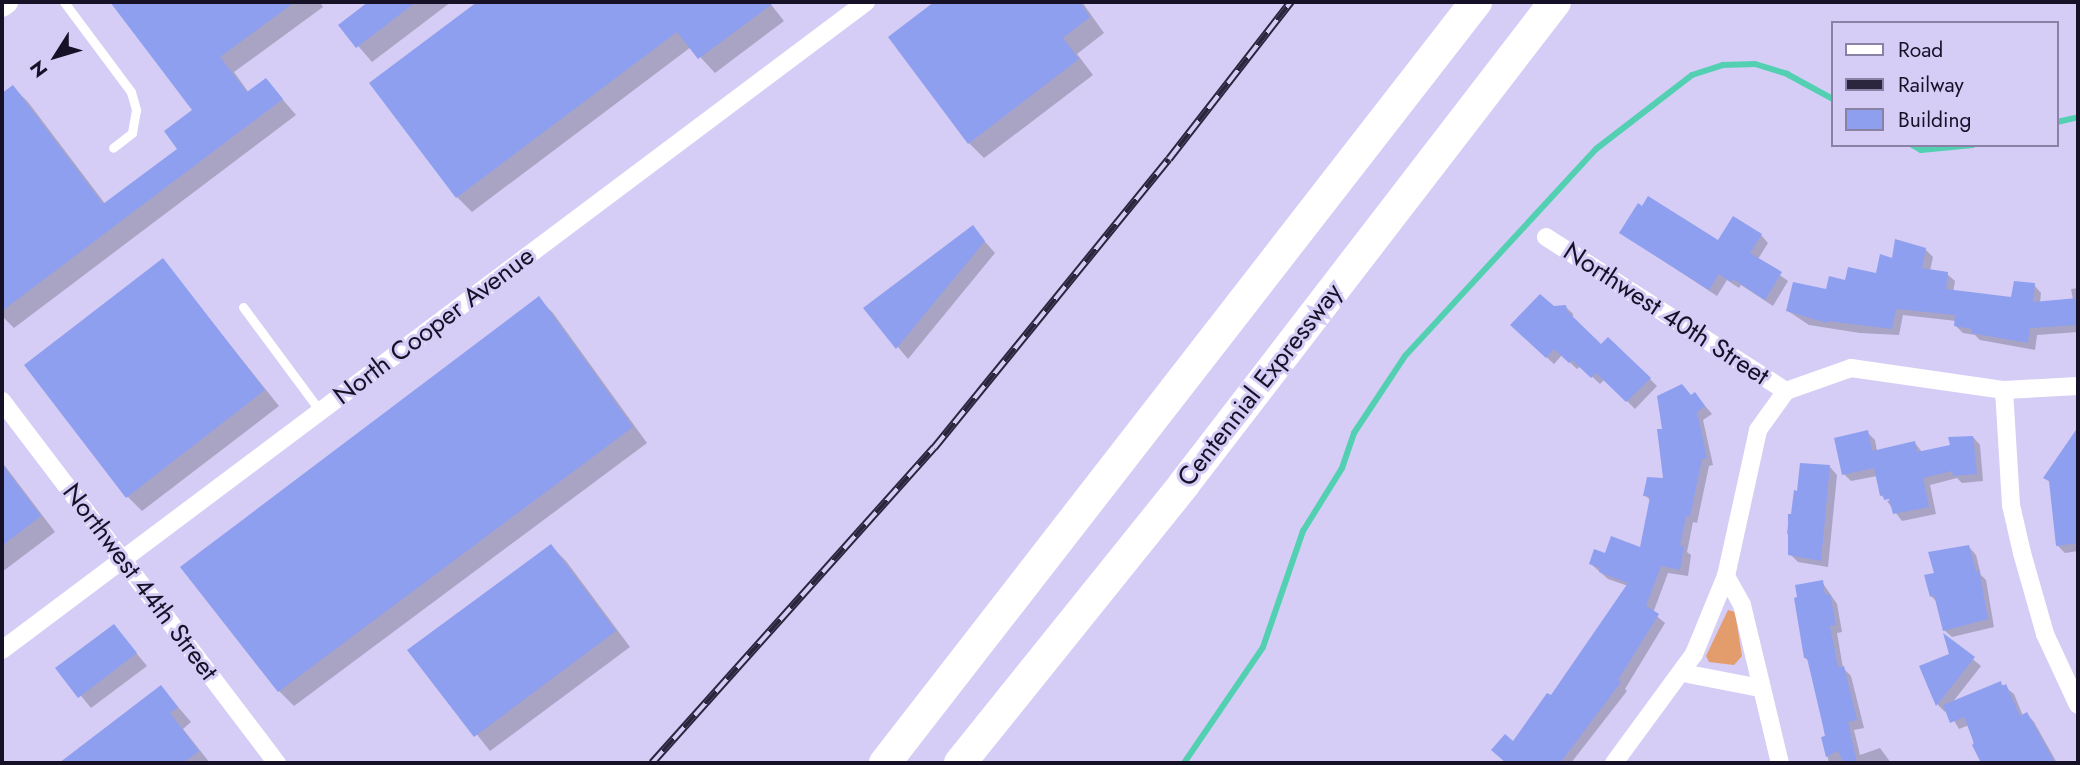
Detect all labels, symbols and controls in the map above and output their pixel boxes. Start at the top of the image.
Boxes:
north arrow [21,21,91,91]
legend [1832,21,2059,147]
text: Road [1898,35,1943,65]
text: N [24,55,54,83]
text: Railway [1898,70,1964,100]
text: Building [1898,105,1971,135]
street label: Northwest 40th Street [1557,236,1775,392]
street label: North Cooper Avenue [328,240,540,412]
street label: Centennial Expressway [1171,277,1349,493]
street label: Northwest 44th Street [56,477,224,687]

